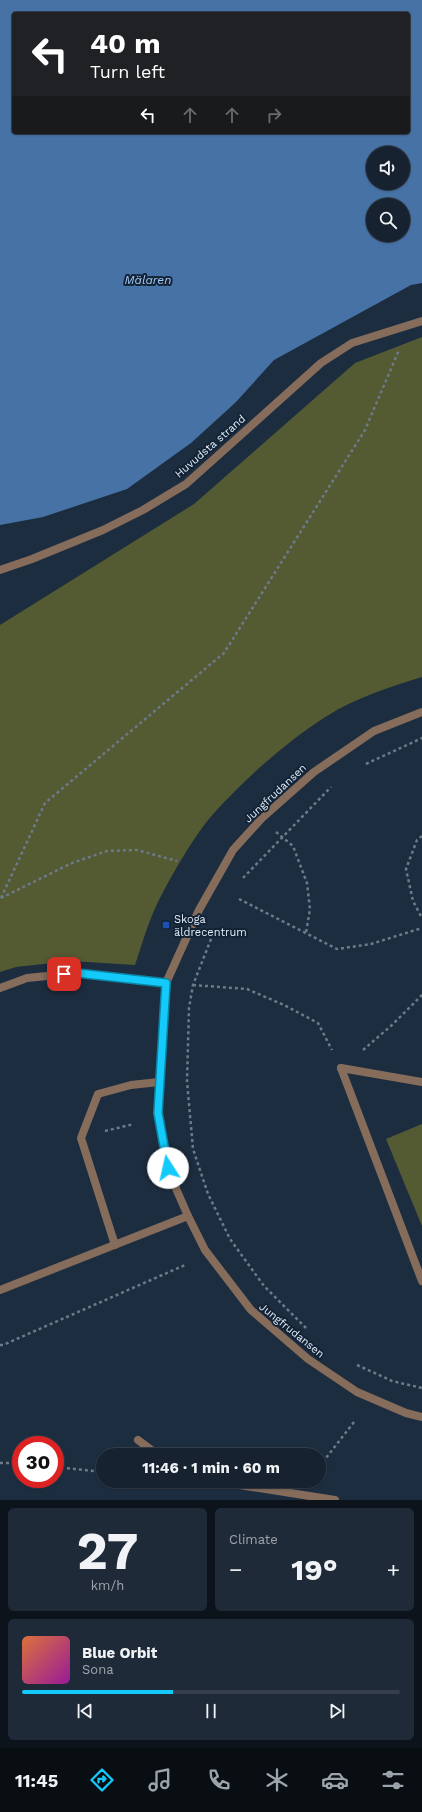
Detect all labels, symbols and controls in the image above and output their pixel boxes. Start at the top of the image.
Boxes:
text: 40 m [90,27,160,60]
icon: left [24,28,76,80]
text: Turn left [90,61,165,82]
icon: left [137,104,159,126]
icon: ahead [179,104,201,126]
icon: ahead [221,104,243,126]
icon: right [263,104,285,126]
map controls [366,146,410,242]
button: sound [366,146,410,190]
button: search [366,198,410,242]
water label: Mälaren [125,273,171,287]
street label: Huvudsta strand [172,412,248,480]
street label: Jungfrudansen [242,761,309,825]
place label: Skoga äldrecentrum [174,913,247,939]
marker: Skoga äldrecentrum [161,920,171,930]
pin [47,957,81,991]
icon: arrive [53,963,75,985]
position arrow [147,1147,189,1189]
street label: Jungfrudansen [256,1300,327,1361]
speed limit sign: 30 [12,1436,64,1488]
text: 11:46 · 1 min · 60 m [142,1459,280,1477]
text: 27 [77,1521,138,1582]
text: Climate [229,1532,278,1547]
text: 19° [291,1552,338,1587]
text: − [229,1557,242,1582]
text: + [387,1557,400,1582]
text: km/h [91,1578,124,1593]
text: Blue Orbit [82,1644,157,1662]
text: Sona [82,1662,114,1677]
icon: previous [74,1700,96,1722]
icon: pause [200,1700,222,1722]
icon: next [326,1700,348,1722]
icon: directions [88,1766,116,1794]
icon: music [146,1766,174,1794]
icon: phone [205,1766,233,1794]
icon: climate [263,1766,291,1794]
icon: car [321,1766,349,1794]
icon: filters [379,1766,407,1794]
text: 11:45 [15,1770,58,1791]

